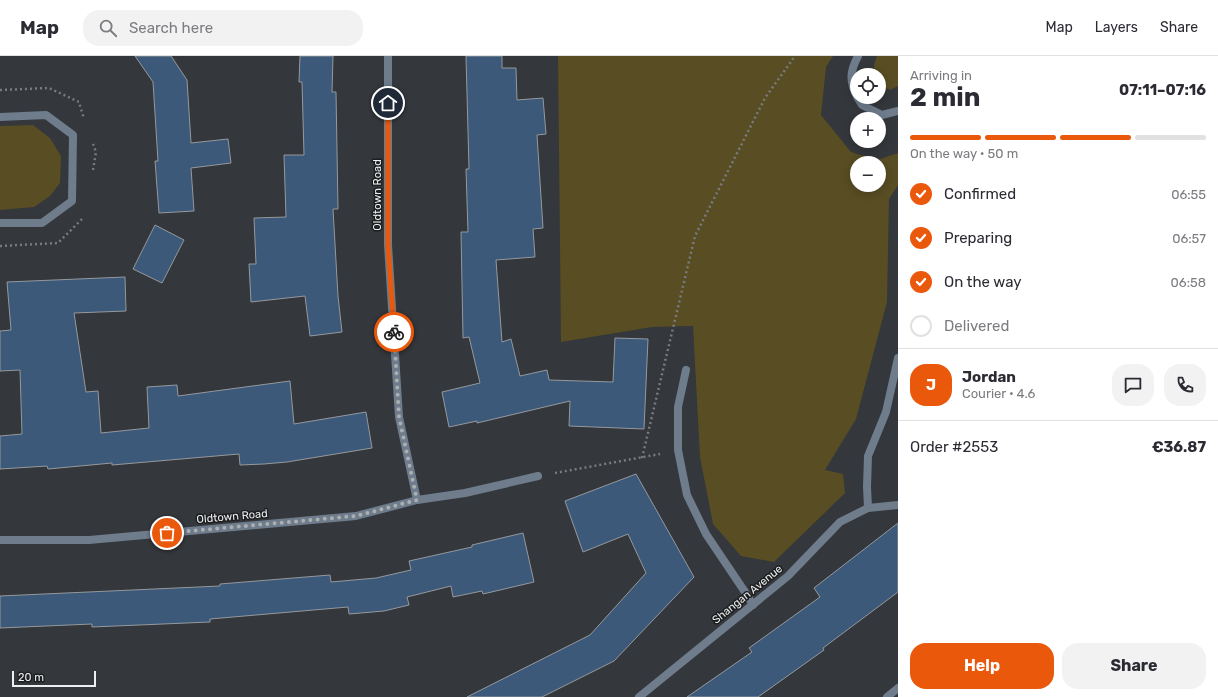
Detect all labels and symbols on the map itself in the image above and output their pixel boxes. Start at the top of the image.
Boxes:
pin [371,86,405,120]
street label: Oldtown Road [371,159,384,231]
courier [374,312,414,352]
street label: Oldtown Road [196,507,268,526]
pin [150,516,184,550]
street label: Shangan Avenue [710,562,785,627]
scale bar [12,669,96,688]

